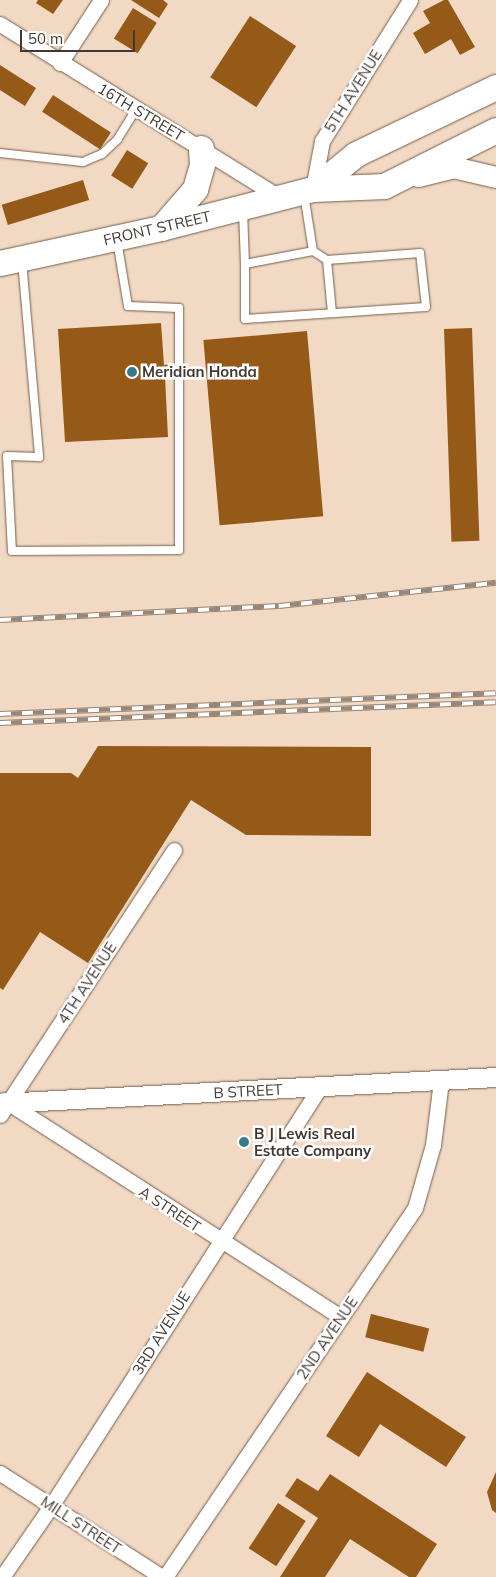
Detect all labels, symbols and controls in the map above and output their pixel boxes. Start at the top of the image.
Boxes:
scale bar [22,20,138,52]
text: 50 m [28,29,63,48]
street label: 5TH AVENUE [320,46,386,136]
street label: 16TH STREET [95,79,187,145]
street label: FRONT STREET [102,207,212,249]
place label: Meridian Honda [142,363,257,381]
marker: Meridian Honda [126,366,138,378]
street label: 4TH AVENUE [54,939,120,1027]
street label: B STREET [213,1080,283,1102]
place label: B J Lewis Real Estate Company [254,1124,371,1159]
marker: B J Lewis Real Estate Company [238,1136,250,1148]
street label: A STREET [136,1182,204,1236]
street label: 3RD AVENUE [128,1288,194,1378]
street label: 2ND AVENUE [293,1293,361,1383]
street label: MILL STREET [37,1492,125,1558]

